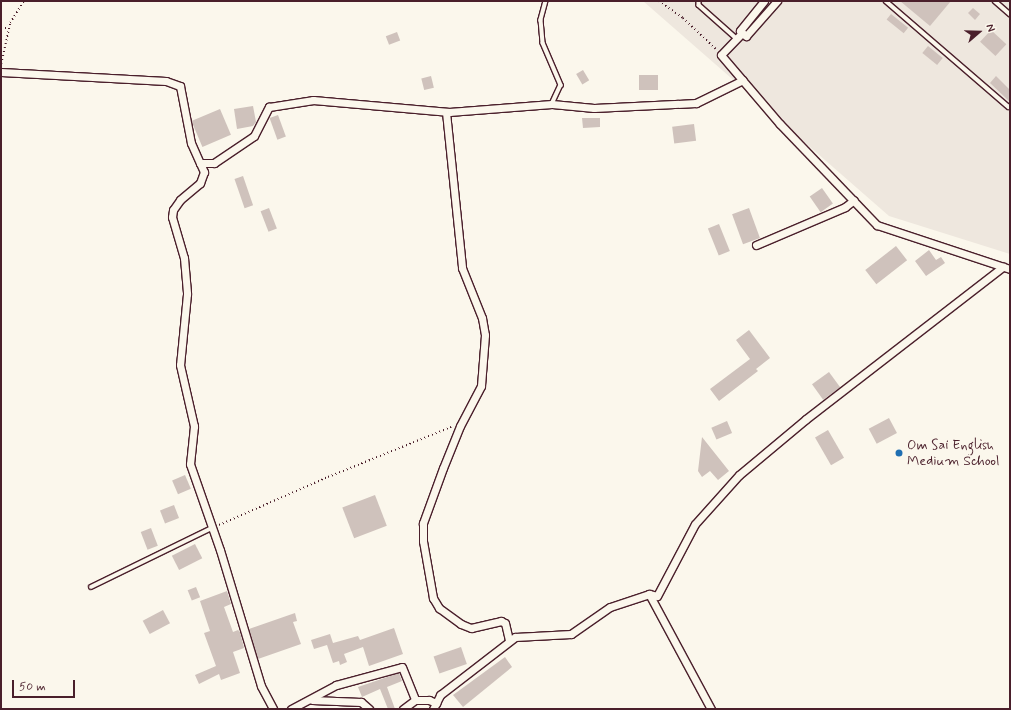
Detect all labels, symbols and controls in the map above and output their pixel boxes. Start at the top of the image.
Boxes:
north arrow [959,12,999,52]
text: N [982,22,998,34]
place label: Om Sai English Medium School [907,437,1000,470]
marker: Om Sai English Medium School [894,448,904,458]
scale bar [14,672,77,698]
text: 50 m [19,679,46,695]

